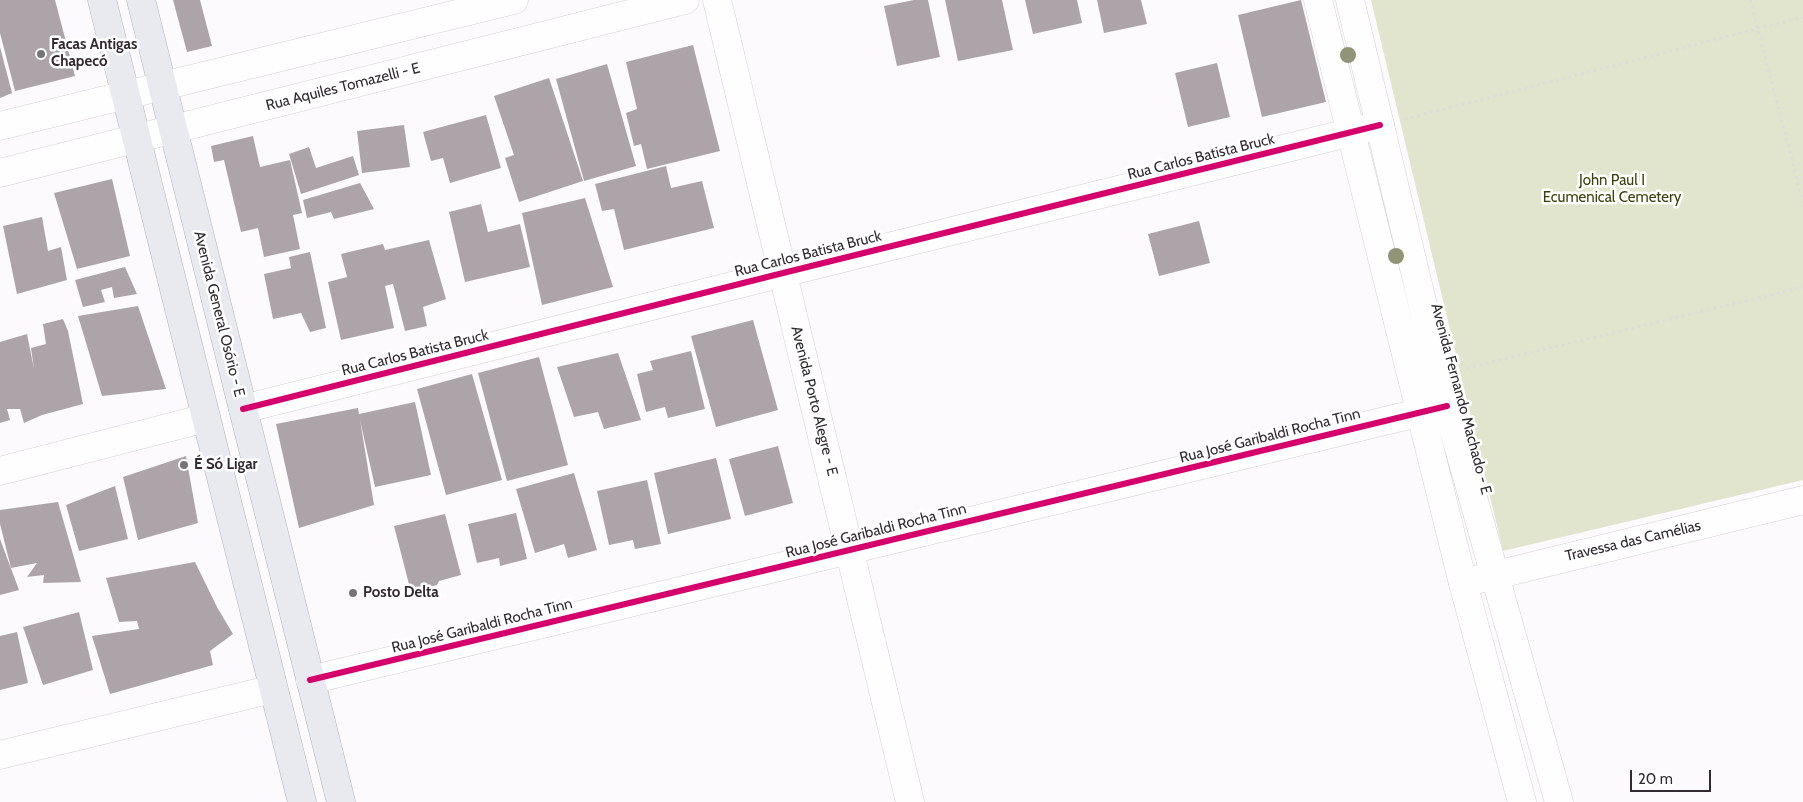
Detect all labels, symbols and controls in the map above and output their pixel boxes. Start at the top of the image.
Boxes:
place label: Facas Antigas Chapecó [51,36,137,71]
marker: Facas Antigas Chapecó [35,48,47,60]
street label: Rua Aquiles Tomazelli - E [264,59,422,115]
street label: Rua Carlos Batista Bruck [1126,130,1276,184]
park label: John Paul I Ecumenical Cemetery [1543,172,1681,207]
street label: Rua Carlos Batista Bruck [733,227,883,281]
street label: Avenida General Osório - E [190,229,248,399]
street label: Avenida Fernando Machado - E [1427,302,1495,496]
street label: Avenida Porto Alegre - E [787,324,841,478]
street label: Rua Carlos Batista Bruck [340,326,490,380]
street label: Rua José Garibaldi Rocha Tinn [1178,405,1362,467]
place label: É Só Ligar [194,456,258,474]
marker: É Só Ligar [178,459,190,471]
street label: Rua José Garibaldi Rocha Tinn [784,500,968,562]
street label: Travessa das Camélias [1563,517,1703,565]
place label: Posto Delta [363,584,439,602]
marker: Posto Delta [347,587,359,599]
street label: Rua José Garibaldi Rocha Tinn [390,595,574,657]
scale bar [1633,760,1714,792]
text: 20 m [1638,770,1673,788]

